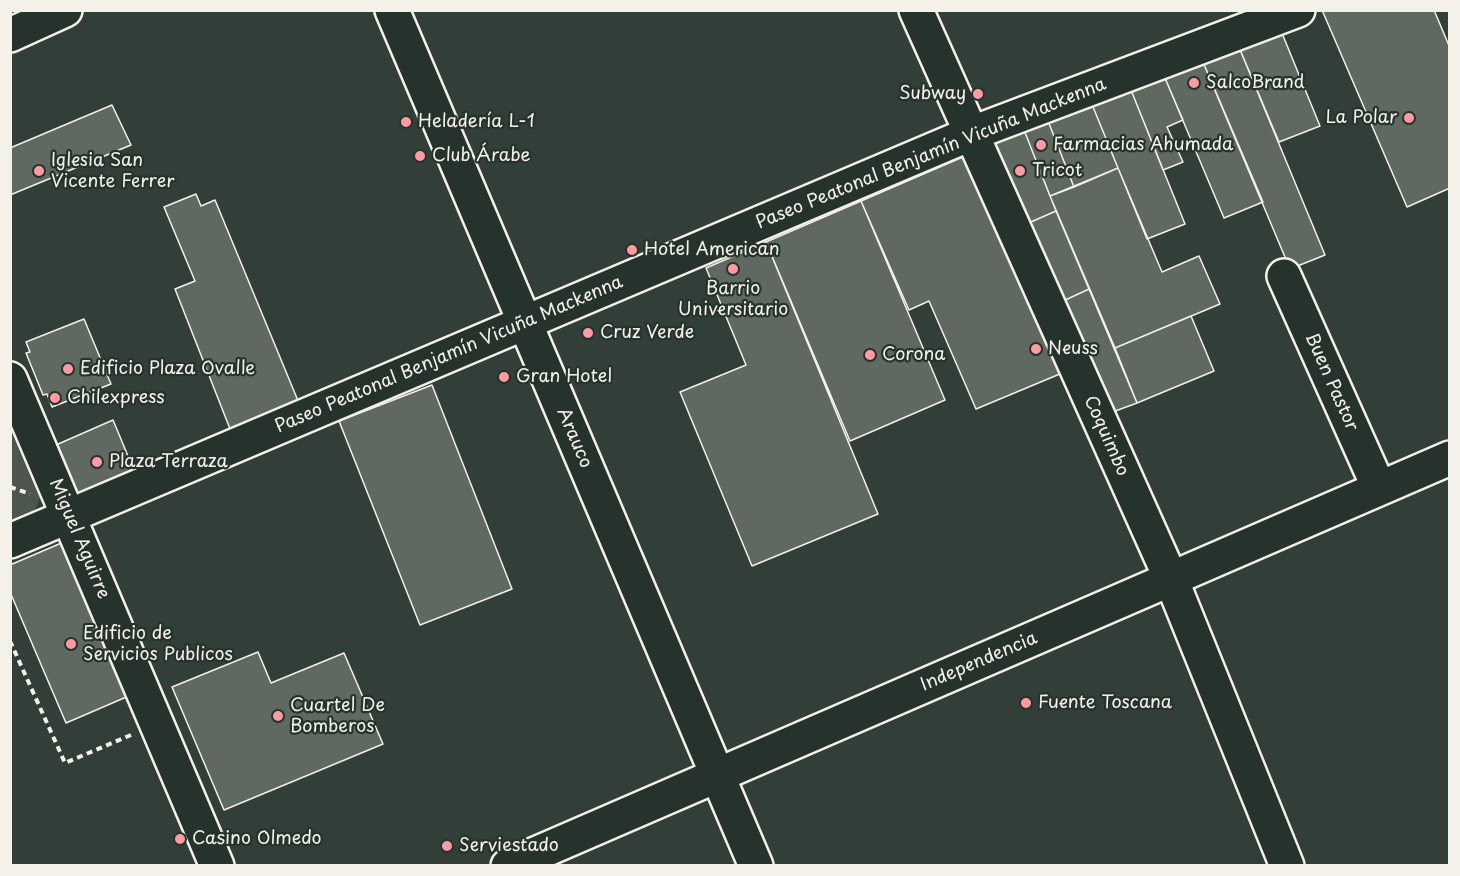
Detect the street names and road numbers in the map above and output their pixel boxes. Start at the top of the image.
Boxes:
street label: Paseo Peatonal Benjamín Vicuña Mackenna [753,74,1109,234]
street label: Paseo Peatonal Benjamín Vicuña Mackenna [272,272,626,438]
street label: Buen Pastor [1300,330,1362,434]
street label: Coquimbo [1079,392,1133,480]
street label: Arauco [552,405,596,471]
street label: Miguel Aguirre [44,476,114,602]
street label: Independencia [917,628,1041,696]

